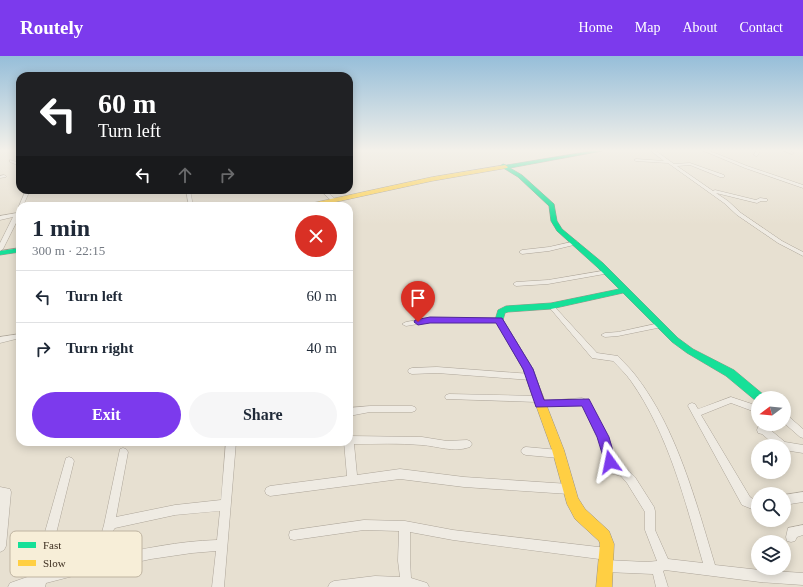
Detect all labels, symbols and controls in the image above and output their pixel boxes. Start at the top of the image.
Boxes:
text: Routely [20,17,83,38]
text: Home [579,20,613,35]
text: Map [635,20,660,35]
text: About [682,20,717,35]
text: Contact [739,20,783,35]
icon: left [32,88,84,140]
text: 60 m [98,88,156,119]
text: Turn left [98,121,161,141]
icon: left [132,164,154,186]
icon: ahead [174,164,196,186]
icon: right [216,164,238,186]
text: 1 min [32,215,90,241]
button: close [295,215,337,257]
text: 300 m · 22:15 [32,243,105,258]
pin [401,281,435,322]
icon: left [32,286,54,308]
icon: arrive [407,287,429,309]
text: Turn left [66,288,123,304]
text: 60 m [307,288,337,304]
icon: right [32,338,54,360]
text: Turn right [66,340,133,356]
text: 40 m [307,340,337,356]
north arrow [751,391,791,431]
map controls [751,391,791,575]
button: Exit [32,392,181,438]
button: Share [189,392,337,438]
button: sound [751,439,791,479]
position arrow [589,441,631,483]
button: search [751,487,791,527]
legend [10,531,142,577]
button: layers [751,535,791,575]
text: Fast [43,539,61,551]
text: Slow [43,557,66,569]

